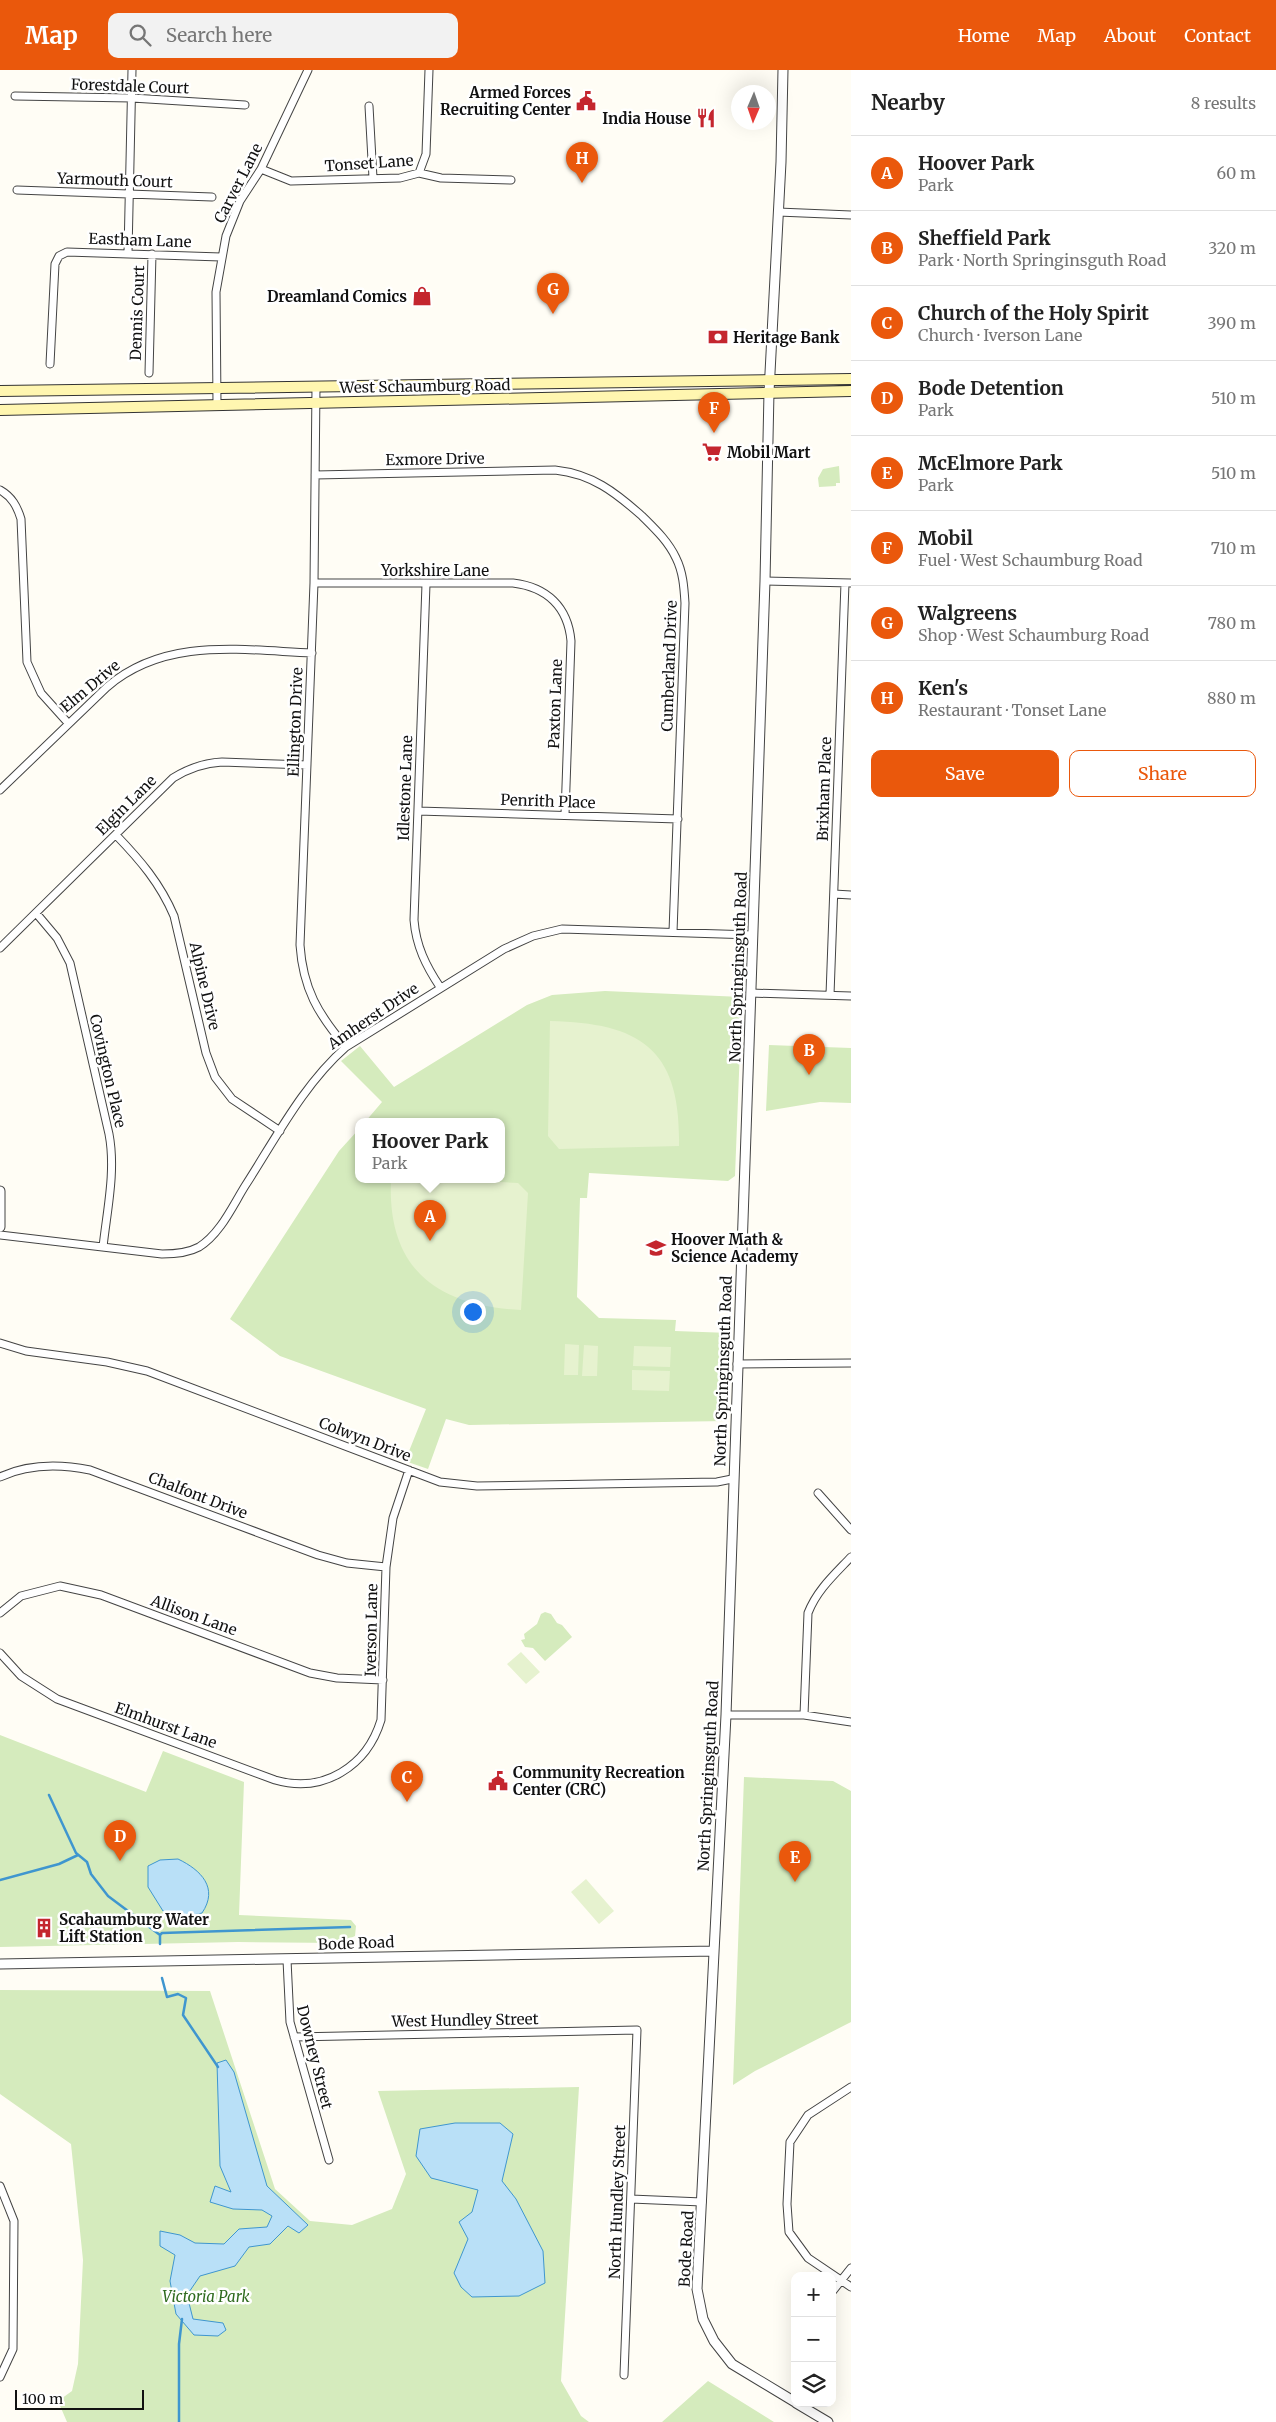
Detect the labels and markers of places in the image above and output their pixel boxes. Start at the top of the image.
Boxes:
place label: Armed Forces Recruiting Center [440,83,571,119]
public building icon: Armed Forces Recruiting Center [575,90,597,112]
restaurant icon: India House [695,107,717,129]
place label: India House [602,109,691,128]
pin: H [566,142,598,183]
pin: G [537,273,569,314]
shop icon: Dreamland Comics [411,285,433,307]
place label: Dreamland Comics [267,287,407,306]
bank icon: Heritage Bank [707,326,729,348]
place label: Heritage Bank [733,328,840,347]
pin: F [698,392,730,433]
supermarket icon: Mobil Mart [701,441,723,463]
place label: Mobil Mart [727,443,811,462]
pin: B [793,1034,825,1075]
pin: A [414,1200,446,1241]
place label: Hoover Math & Science Academy [671,1230,798,1266]
school or university icon: Hoover Math & Science Academy [645,1237,667,1259]
pin: C [391,1761,423,1802]
place label: Community Recreation Center (CRC) [513,1763,685,1799]
public building icon: Community Recreation Center (CRC) [487,1770,509,1792]
pin: D [104,1820,136,1861]
pin: E [779,1841,811,1882]
place label: Scahaumburg Water Lift Station [59,1910,209,1946]
building icon: Scahaumburg Water Lift Station [33,1917,55,1939]

